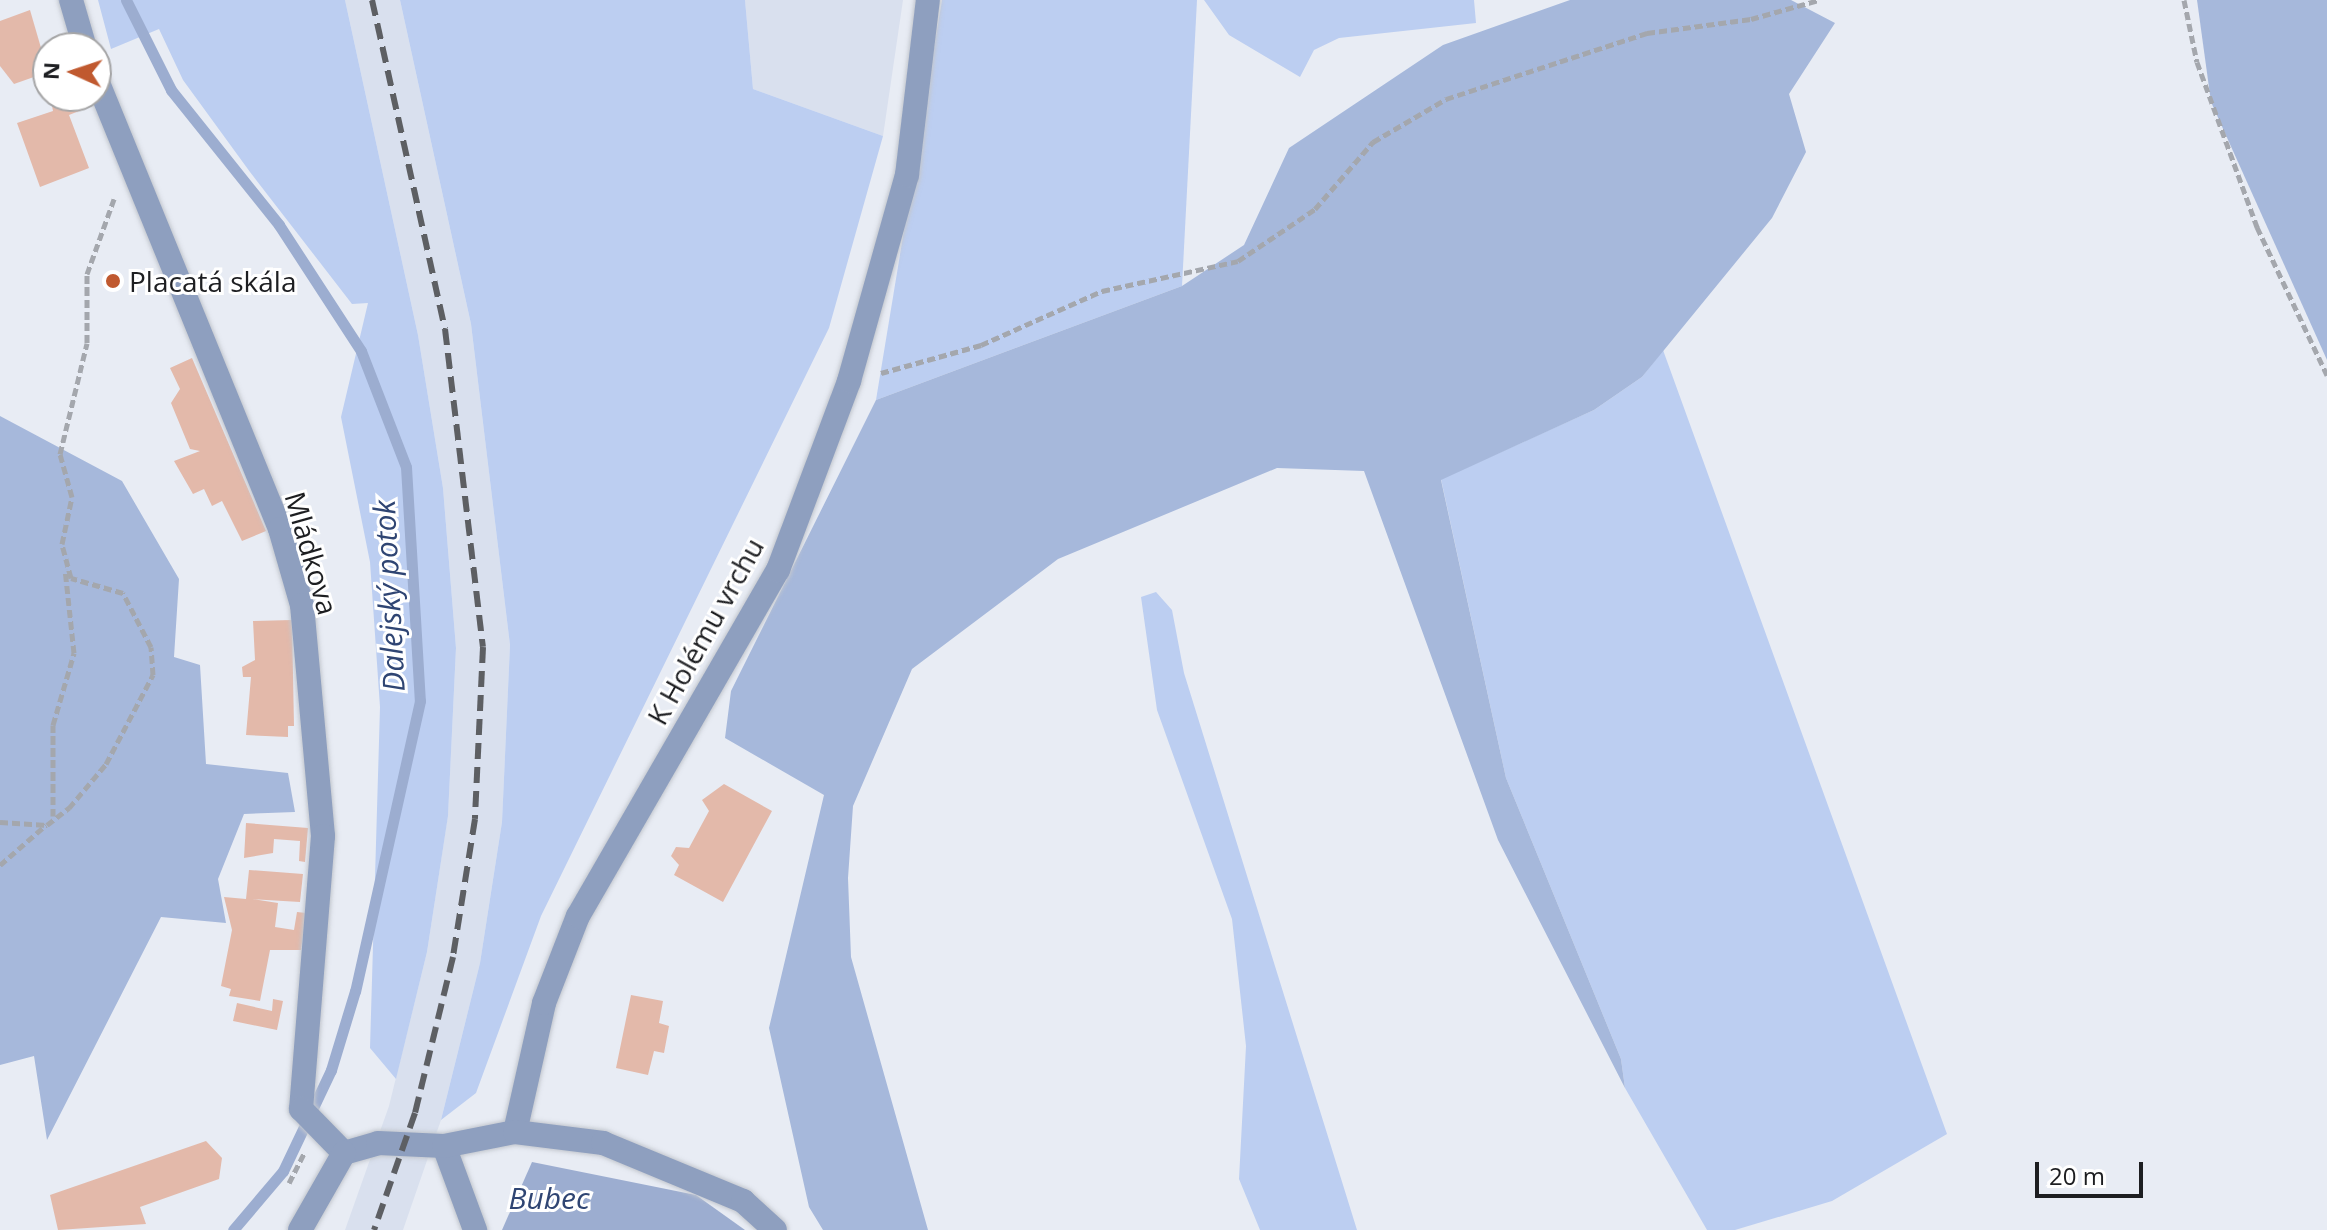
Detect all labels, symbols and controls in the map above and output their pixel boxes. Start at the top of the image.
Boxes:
north arrow [32,32,112,112]
text: N [35,61,65,81]
place label: Placatá skála [129,264,296,298]
marker: Placatá skála [104,272,122,290]
street label: Mládkova [278,488,346,618]
water label: Dalejský potok [366,499,412,693]
street label: K Holému vrchu [640,532,770,730]
scale bar [2039,1146,2147,1196]
text: 20 m [2049,1159,2105,1192]
water label: Bubec [508,1180,590,1216]

